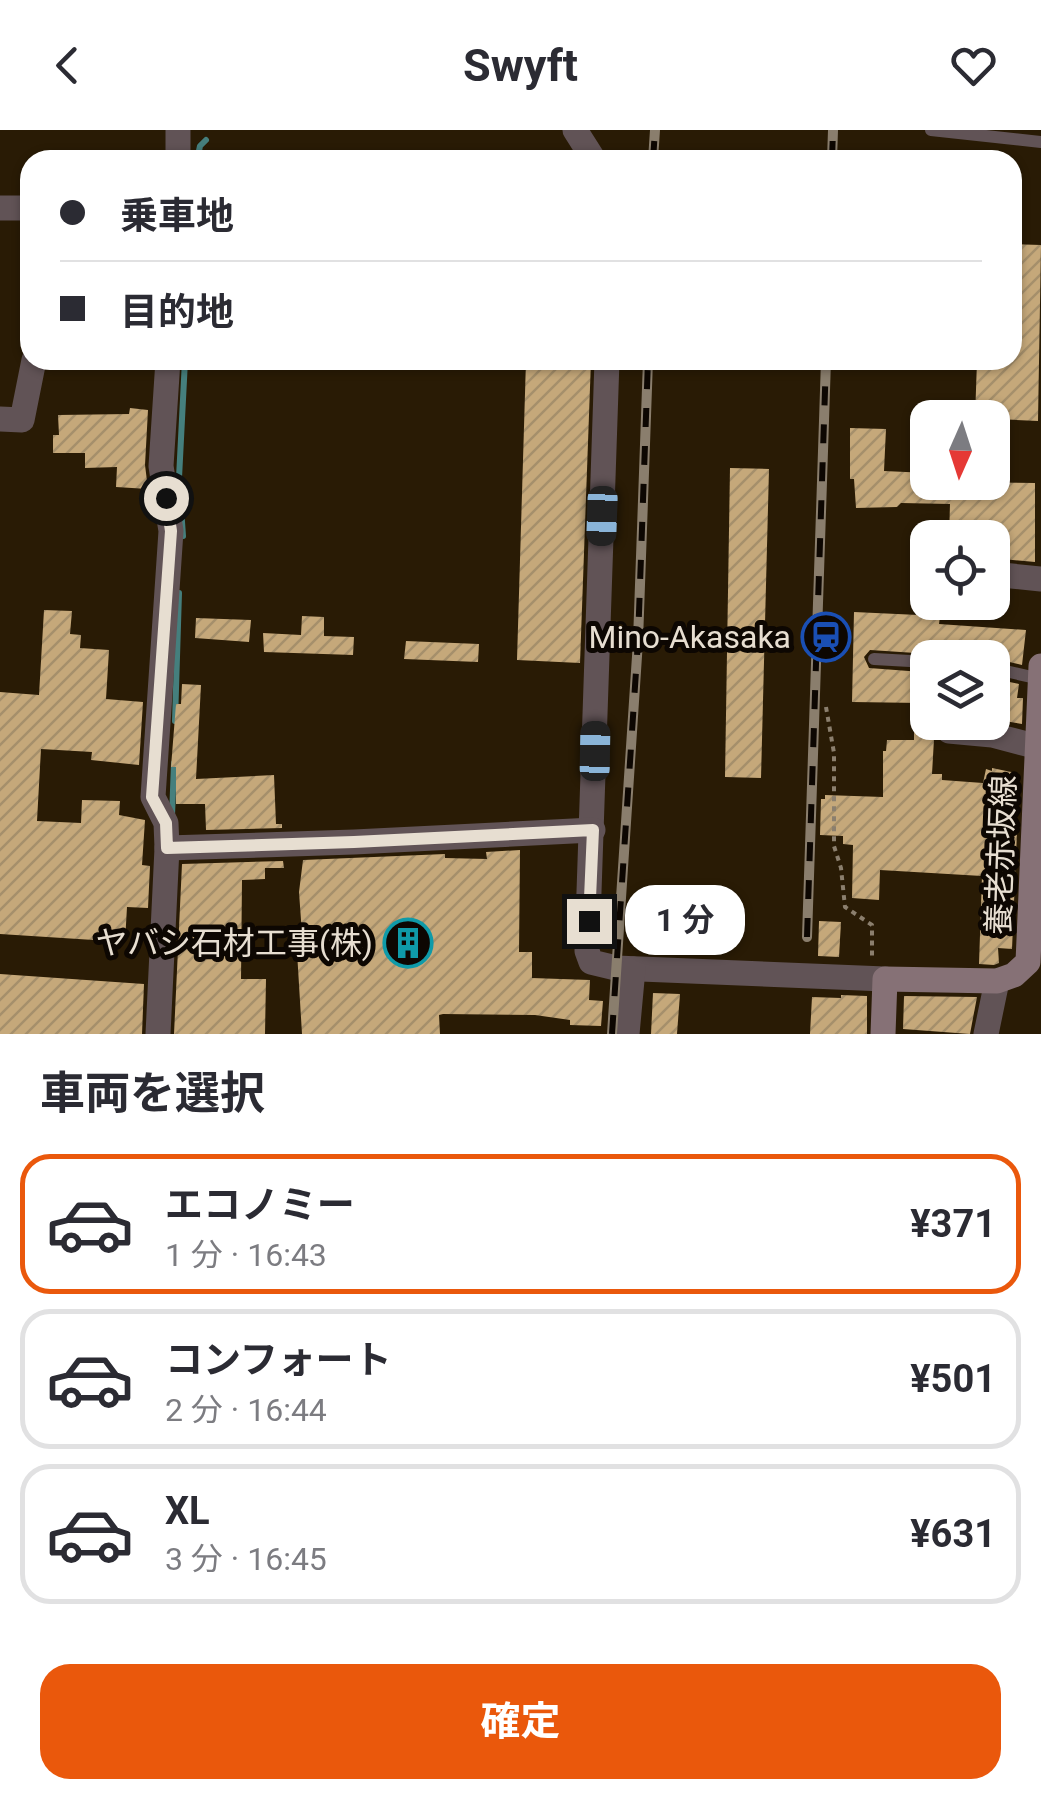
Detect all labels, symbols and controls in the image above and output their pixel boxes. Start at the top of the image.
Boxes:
icon: back [40,38,95,93]
icon: heart [946,38,1001,93]
text: Swyft [463,39,578,92]
text: 乗車地 [120,194,234,238]
text: 目的地 [120,290,234,334]
north arrow [910,400,1010,500]
map controls [910,400,1010,740]
route start [144,476,189,521]
car [586,485,618,547]
button: locate [910,520,1010,620]
station icon: Mino-Akasaka [800,611,852,663]
place label: Mino-Akasaka [588,618,791,656]
button: layers [910,640,1010,740]
car [579,721,611,781]
street label: 養老赤坂線 [979,774,1023,936]
callout: 1 分 [624,886,744,956]
route end [567,899,612,944]
text: 1 分 [656,901,714,939]
building icon: ヤバシ石材工事(株) [382,917,434,969]
place label: ヤバシ石材工事(株) [96,924,373,962]
text: 車両を選択 [40,1067,265,1120]
icon: car [45,1179,135,1269]
text: エコノミー [165,1183,355,1227]
text: ¥371 [910,1202,996,1246]
text: 1 分 · 16:43 [165,1236,327,1274]
icon: car [45,1334,135,1424]
text: コンフォート [165,1338,392,1382]
text: ¥501 [910,1357,996,1401]
text: 2 分 · 16:44 [165,1391,327,1429]
icon: car [45,1489,135,1579]
text: XL [165,1489,210,1533]
text: ¥631 [910,1512,996,1556]
text: 3 分 · 16:45 [165,1540,327,1578]
button: 確定 [40,1664,1001,1779]

